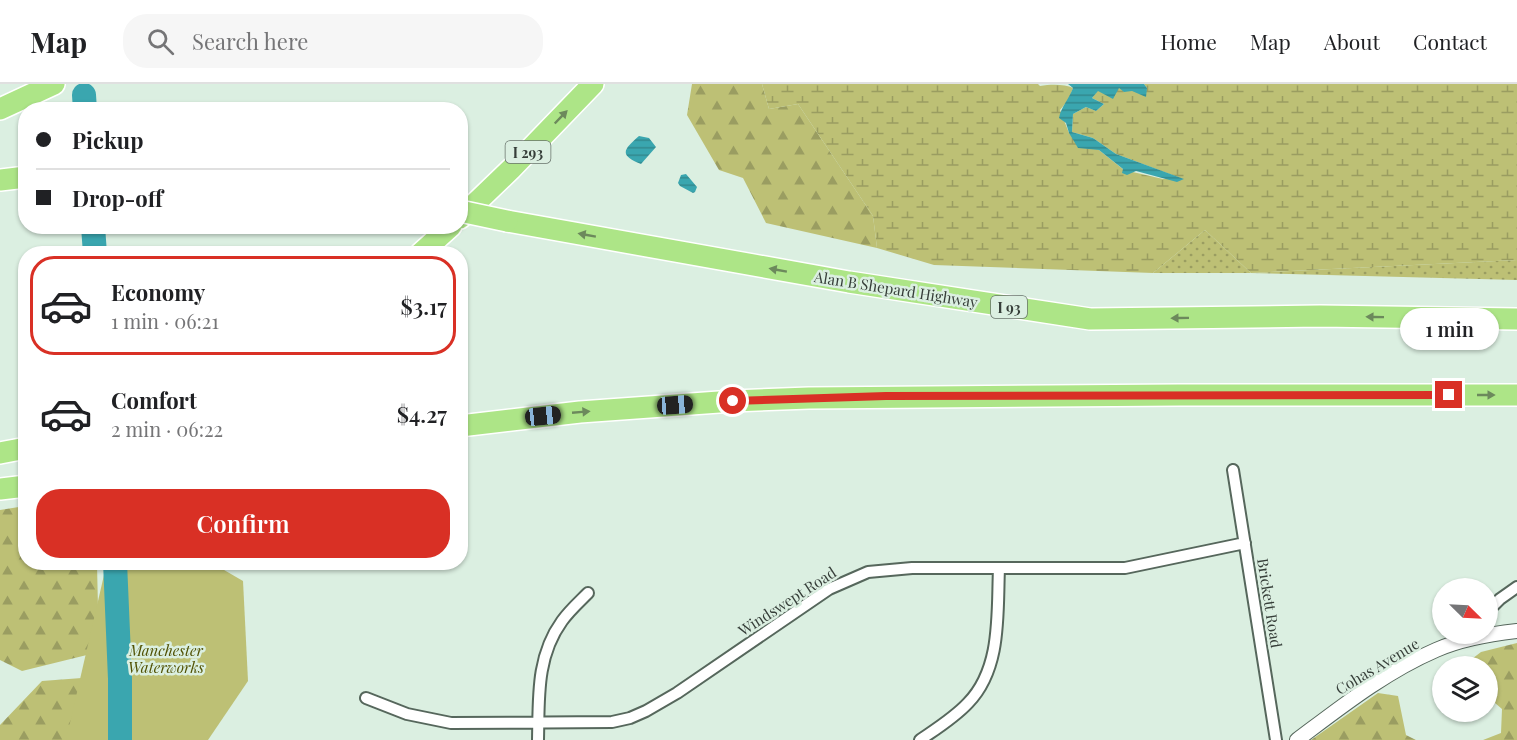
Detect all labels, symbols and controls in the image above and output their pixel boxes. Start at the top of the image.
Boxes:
search box [123,14,543,68]
text: Map [30,23,87,60]
icon: search [144,25,177,58]
text: Search here [192,26,308,56]
text: Home [1161,27,1217,55]
text: Map [1250,27,1291,55]
text: About [1324,27,1380,55]
text: Contact [1413,27,1487,55]
one-way arrow [554,110,568,124]
text: Pickup [72,125,143,155]
road number: I 293 [506,141,550,163]
text: Drop-off [72,183,163,213]
one-way arrow [577,230,596,239]
one-way arrow [769,265,788,274]
street label: Alan B Shepard Highway [812,266,980,312]
text: Economy [111,277,205,307]
icon: car [39,279,93,333]
text: $3.17 [401,291,447,321]
road number: I 93 [991,296,1027,318]
text: 1 min · 06:21 [111,307,219,334]
callout: 1 min [1400,308,1498,350]
one-way arrow [1365,312,1384,322]
one-way arrow [1170,313,1189,323]
text: 1 min [1425,315,1474,342]
route end [1435,381,1462,408]
text: Comfort [111,385,197,415]
icon: car [39,387,93,441]
route start [719,387,746,414]
one-way arrow [1476,390,1495,400]
car [656,395,694,415]
text: $4.27 [397,399,447,429]
car [524,405,562,427]
one-way arrow [572,407,591,417]
text: 2 min · 06:22 [111,415,223,442]
button: Confirm [36,489,450,558]
street label: Brickett Road [1253,557,1287,650]
street label: Windswept Road [733,562,840,641]
north arrow [1432,578,1498,644]
map controls [1432,578,1498,722]
street label: Cohas Avenue [1332,633,1422,699]
park label: Manchester Waterworks [128,640,204,677]
button: layers [1432,656,1498,722]

